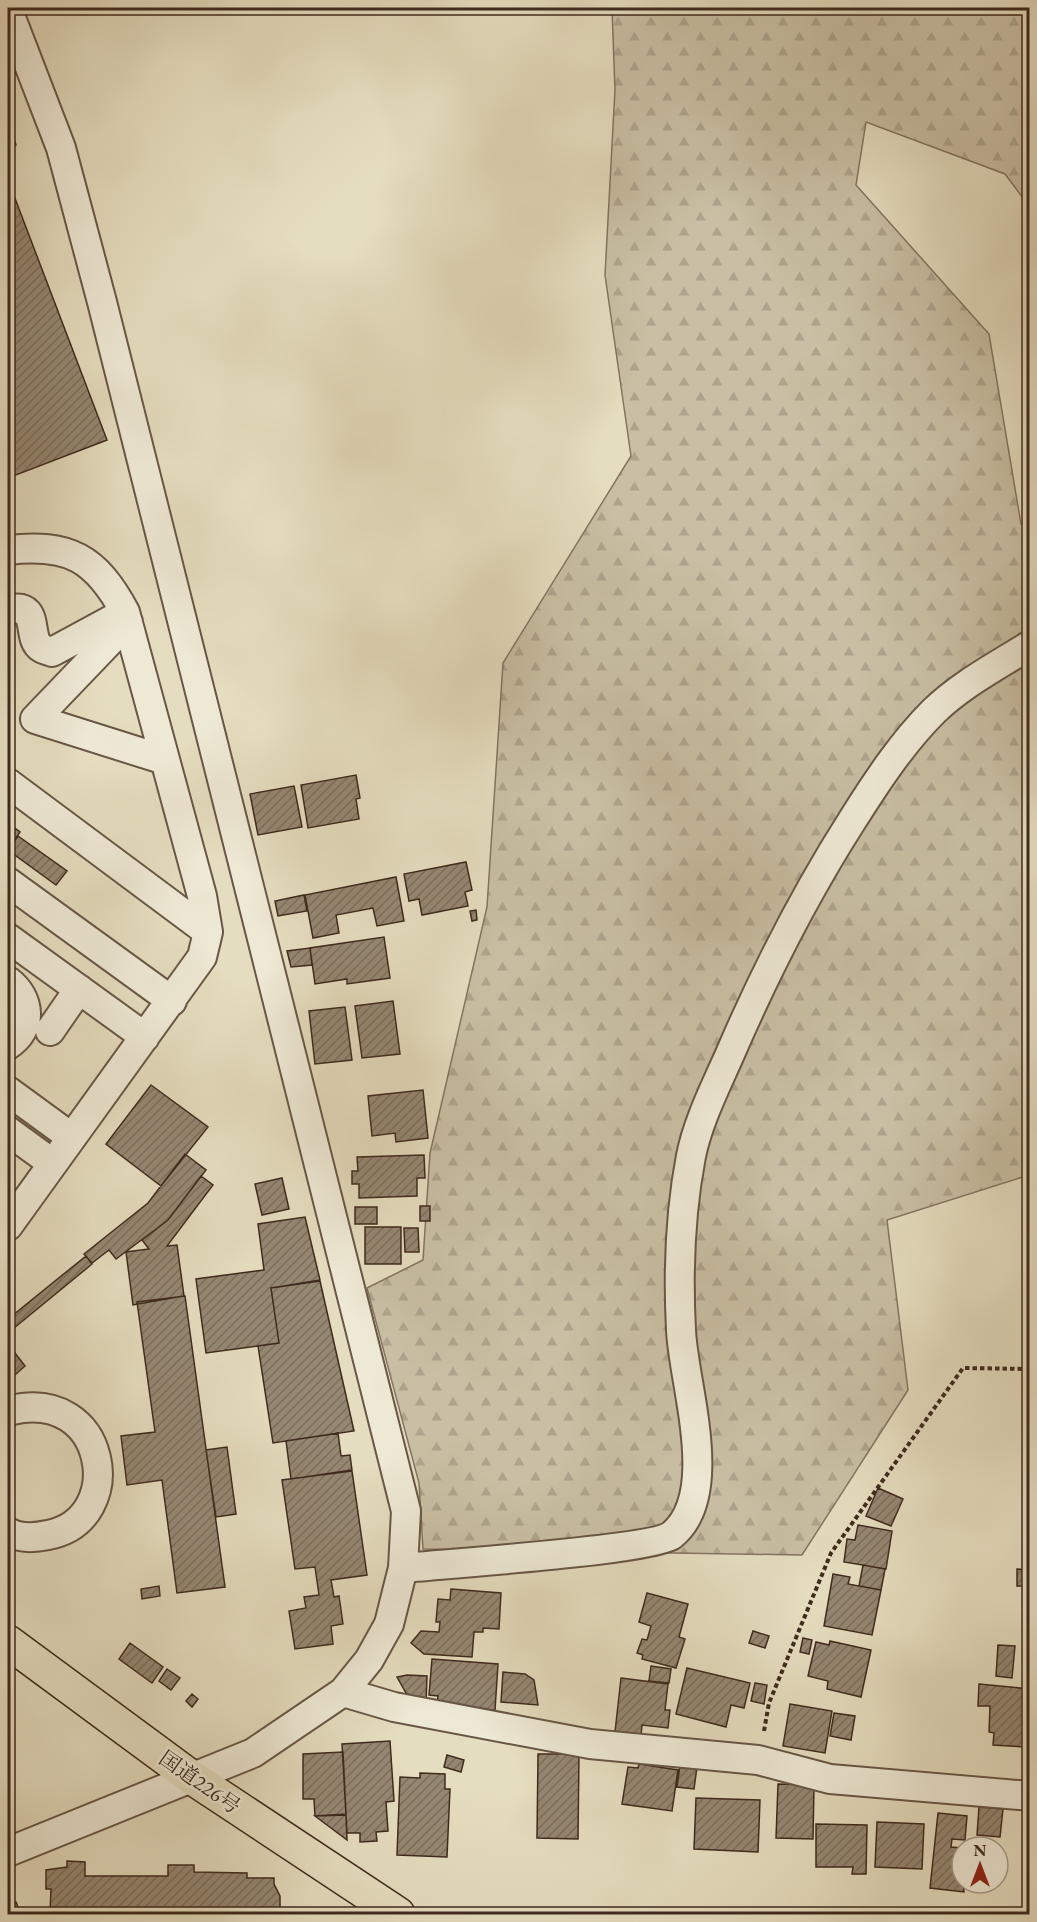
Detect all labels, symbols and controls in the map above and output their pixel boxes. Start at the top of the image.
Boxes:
street label: 国道226号 [154,1744,246,1820]
north arrow [950,1835,1010,1895]
text: N [974,1840,987,1861]

